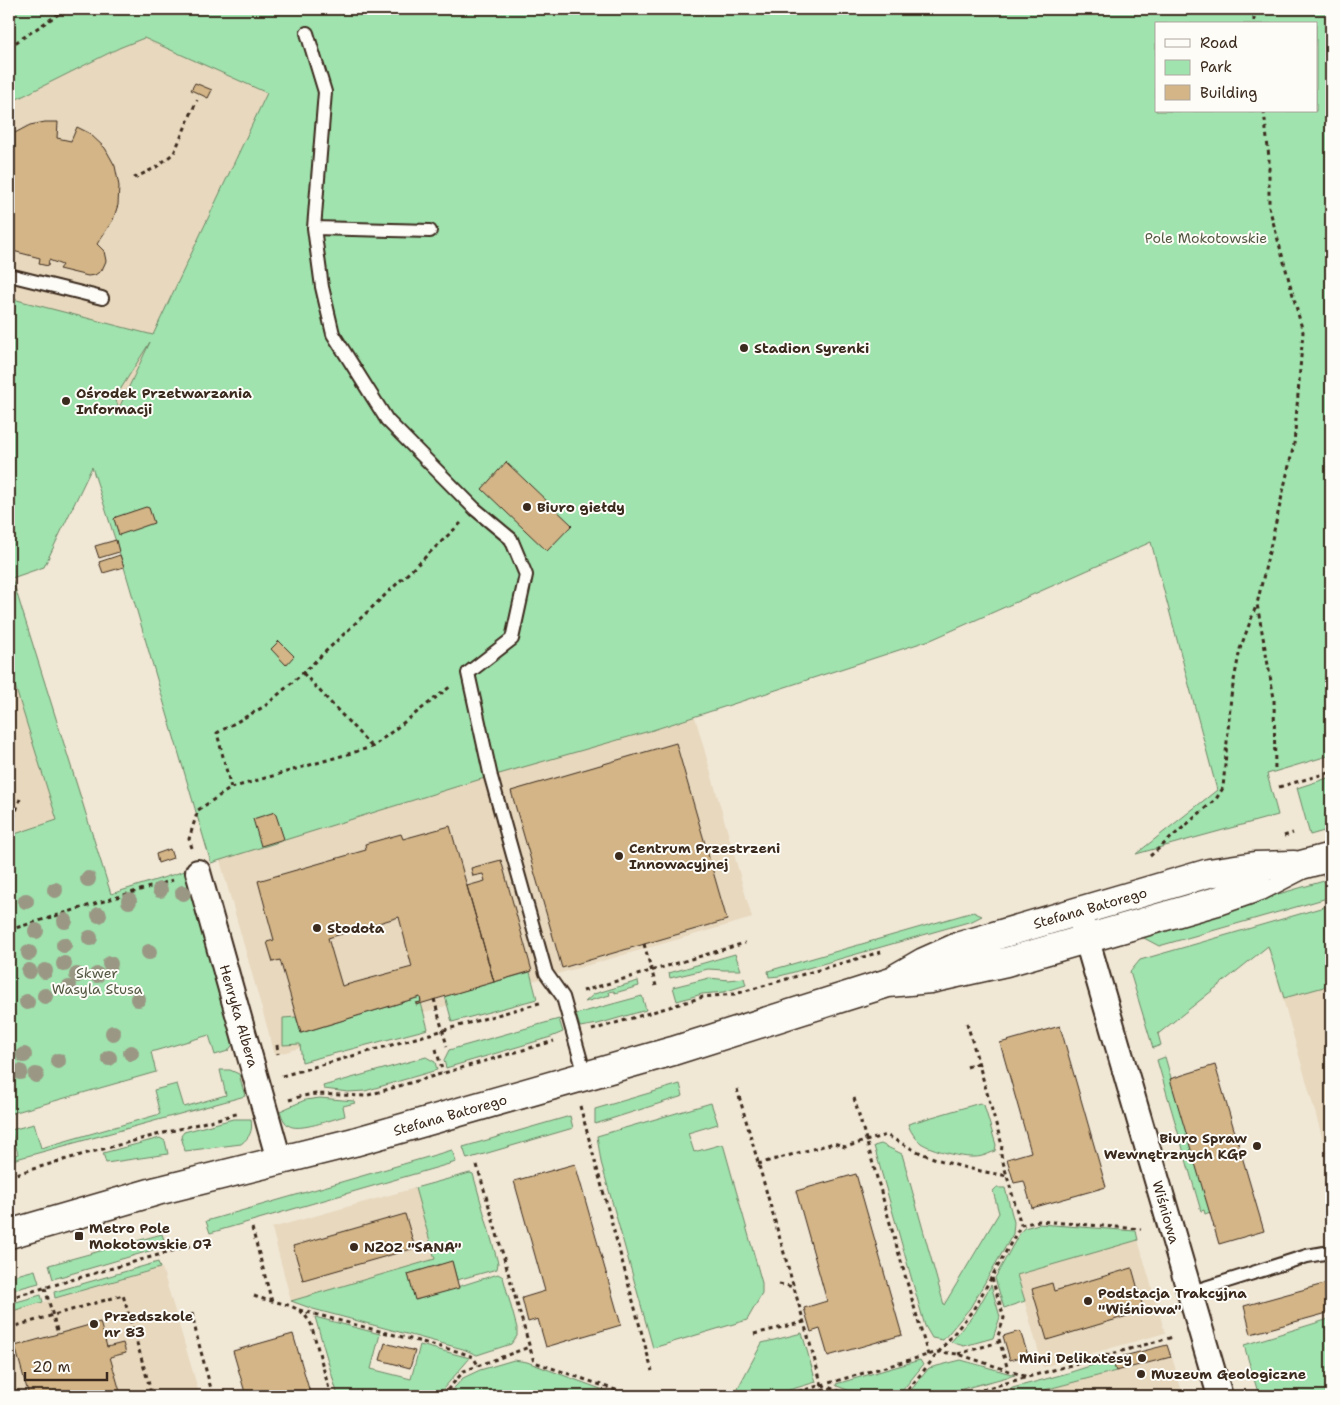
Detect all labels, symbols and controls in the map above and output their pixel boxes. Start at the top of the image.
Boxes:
legend [1155,22,1318,112]
text: Road [1200,33,1238,53]
text: Park [1200,57,1232,77]
text: Building [1200,83,1257,103]
park label: Pole Mokotowskie [1145,229,1267,247]
place label: Stadion Syrenki [754,339,869,357]
marker: Stadion Syrenki [738,342,750,354]
place label: Ośrodek Przetwarzania Informacji [76,384,252,418]
marker: Ośrodek Przetwarzania Informacji [60,395,72,407]
place label: Biuro giełdy [537,498,625,516]
marker: Biuro giełdy [521,501,533,513]
place label: Centrum Przestrzeni Innowacyjnej [629,839,780,873]
marker: Centrum Przestrzeni Innowacyjnej [613,850,625,862]
street label: Stefana Batorego [1031,883,1149,933]
place label: Stodoła [327,919,385,937]
marker: Stodoła [311,922,323,934]
street label: Henryka Albera [216,962,262,1070]
park label: Skwer Wasyla Stusa [52,964,143,998]
street label: Stefana Batorego [391,1090,509,1140]
place label: Biuro Spraw Wewnętrznych KGP [1104,1129,1247,1163]
marker: Biuro Spraw Wewnętrznych KGP [1251,1140,1263,1152]
street label: Wiśniowa [1148,1178,1184,1246]
place label: Metro Pole Mokotowskie 07 [89,1219,212,1253]
marker: Metro Pole Mokotowskie 07 [73,1230,85,1242]
place label: NZOZ "SANA" [364,1238,462,1256]
marker: NZOZ "SANA" [348,1241,360,1253]
place label: Podstacja Trakcyjna "Wiśniowa" [1098,1284,1247,1318]
marker: Podstacja Trakcyjna "Wiśniowa" [1082,1295,1094,1307]
place label: Przedszkole nr 83 [104,1307,193,1341]
marker: Przedszkole nr 83 [88,1318,100,1330]
place label: Mini Delikatesy [1019,1349,1132,1367]
scale bar [25,1350,108,1382]
marker: Mini Delikatesy [1136,1352,1148,1364]
text: 20 m [32,1357,71,1377]
place label: Muzeum Geologiczne [1151,1365,1306,1383]
marker: Muzeum Geologiczne [1135,1368,1147,1380]

